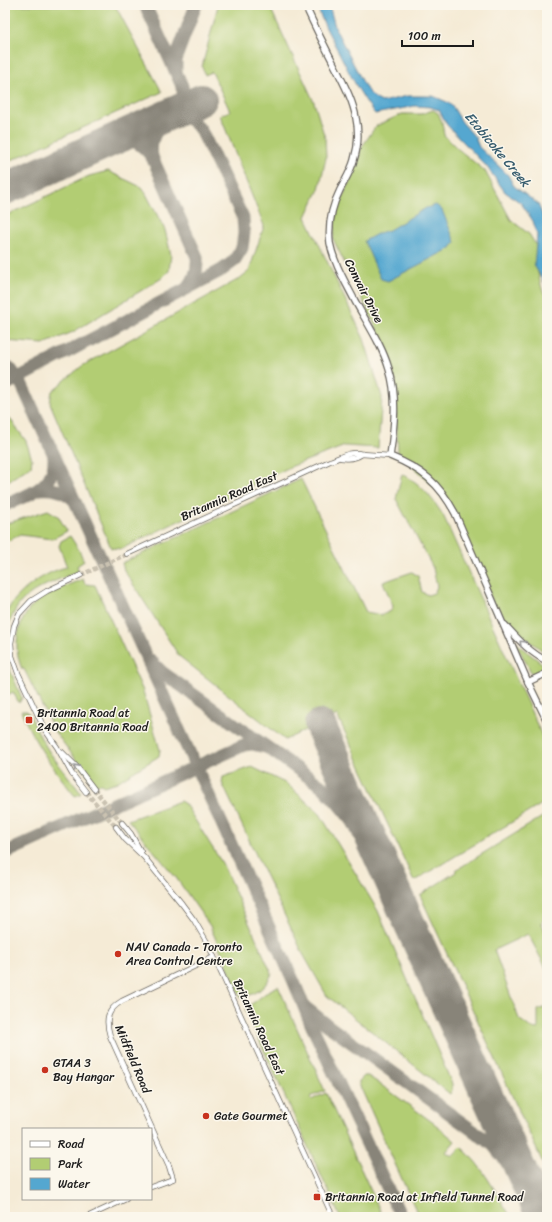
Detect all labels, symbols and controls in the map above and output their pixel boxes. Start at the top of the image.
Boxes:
scale bar [402,22,473,48]
text: 100 m [408,25,441,47]
water label: Etobicoke Creek [459,106,537,193]
street label: Convair Drive [338,255,390,327]
street label: Britannia Road East [177,464,282,527]
one-way arrow [519,640,527,648]
place label: Britannia Road at 2400 Britannia Road [37,702,150,738]
marker: Britannia Road at 2400 Britannia Road [24,715,34,725]
one-way arrow [73,764,81,772]
place label: NAV Canada - Toronto Area Control Centre [125,936,242,972]
marker: NAV Canada - Toronto Area Control Centre [113,949,123,959]
street label: Britannia Road East [227,975,292,1080]
street label: Midfield Road [109,1021,158,1098]
place label: GTAA 3 Bay Hangar [53,1052,115,1088]
marker: GTAA 3 Bay Hangar [40,1065,50,1075]
place label: Gate Gourmet [214,1105,287,1127]
marker: Gate Gourmet [201,1111,211,1121]
legend [22,1128,152,1200]
text: Road [58,1133,85,1155]
text: Park [58,1153,83,1175]
text: Water [58,1173,91,1195]
place label: Britannia Road at Infield Tunnel Road [325,1186,524,1208]
marker: Britannia Road at Infield Tunnel Road [312,1192,322,1202]

